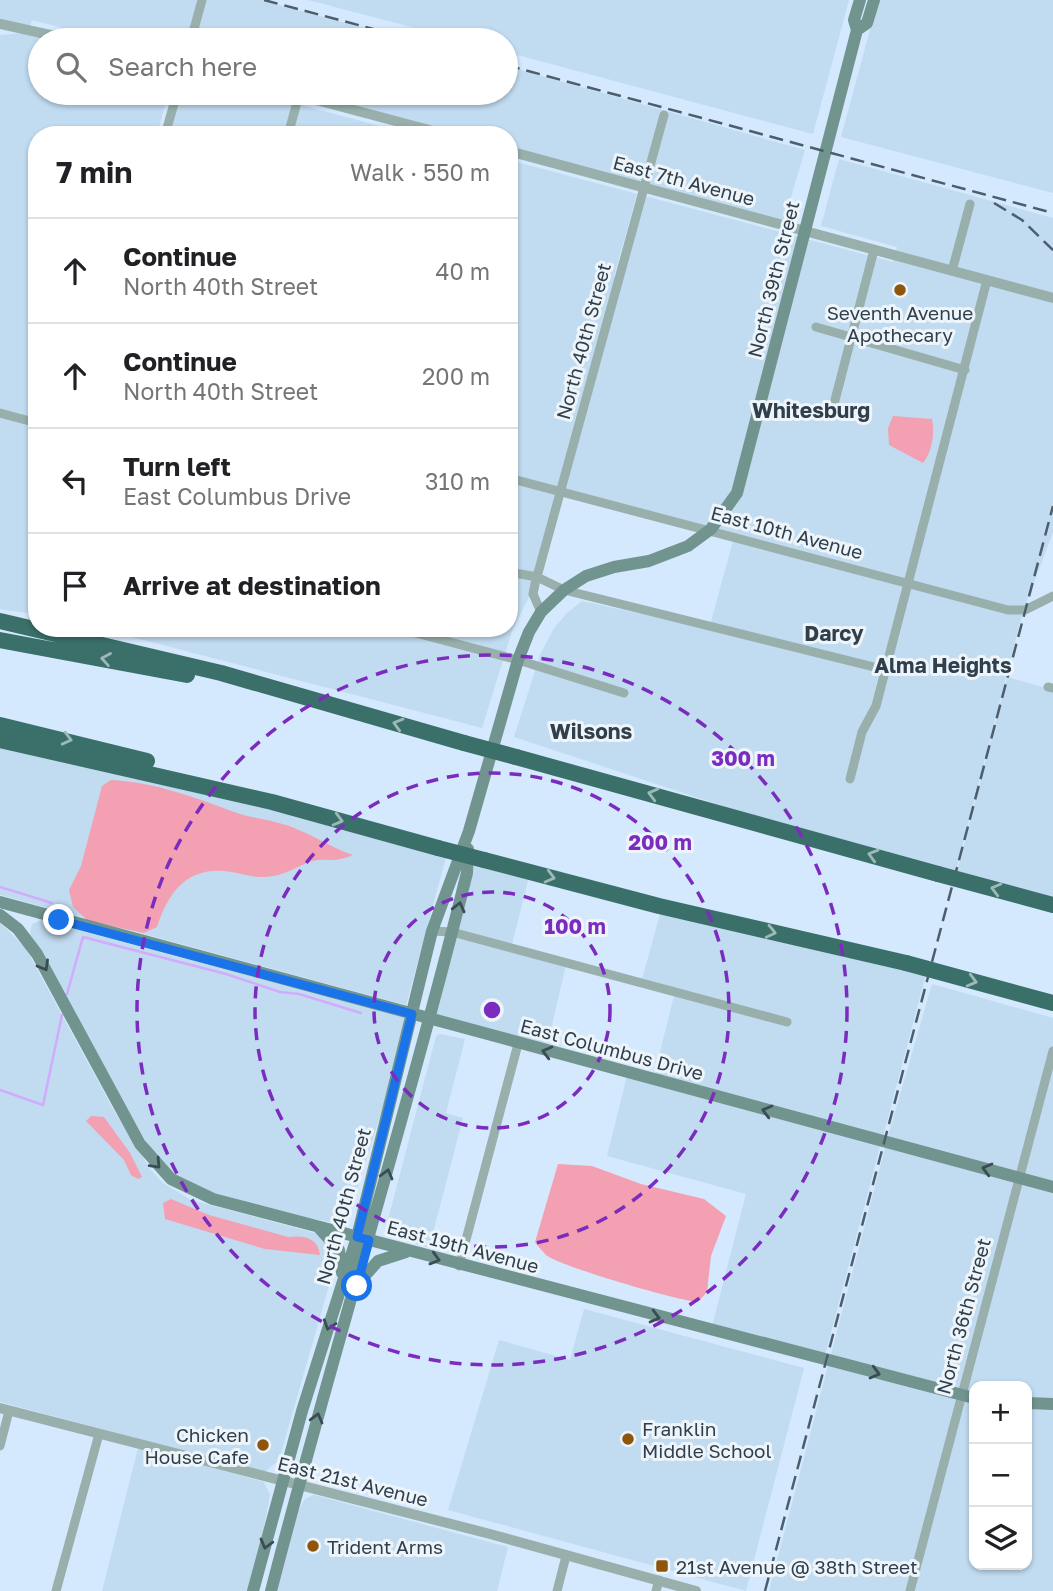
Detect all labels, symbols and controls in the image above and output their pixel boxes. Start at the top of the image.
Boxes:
search box [28,28,518,105]
icon: search [52,48,90,86]
text: Search here [108,51,257,82]
street label: East 7th Avenue [611,150,757,210]
text: 7 min [56,154,132,190]
text: Walk · 550 m [350,158,490,186]
street label: North 39th Street [742,198,804,360]
text: Continue [123,241,237,272]
icon: ahead [56,252,94,290]
text: 40 m [436,257,490,285]
street label: North 40th Street [551,260,615,422]
text: North 40th Street [123,272,318,300]
marker: Seventh Avenue Apothecary [892,282,908,298]
place label: Seventh Avenue Apothecary [827,301,973,346]
text: Continue [123,346,237,377]
icon: ahead [56,357,94,395]
text: 200 m [422,362,490,390]
text: North 40th Street [123,377,318,405]
district label: Whitesburg [752,397,870,423]
text: Turn left [123,451,231,482]
icon: left [56,462,94,500]
text: 310 m [425,467,490,495]
text: East Columbus Drive [123,482,351,510]
street label: East 10th Avenue [708,501,866,563]
icon: arrive [56,567,94,605]
text: Arrive at destination [123,570,381,601]
district label: Darcy [804,620,864,646]
one-way arrow [100,652,111,667]
district label: Alma Heights [874,652,1012,678]
one-way arrow [393,718,405,732]
district label: Wilsons [550,718,633,744]
one-way arrow [61,731,73,745]
text: 300 m [711,745,775,771]
one-way arrow [648,788,660,802]
one-way arrow [332,812,344,826]
text: 200 m [628,829,692,855]
one-way arrow [867,849,879,863]
one-way arrow [544,869,556,883]
one-way arrow [990,883,1002,898]
one-way arrow [451,901,465,913]
route end [43,904,74,935]
text: 100 m [544,913,606,939]
one-way arrow [765,923,777,938]
one-way arrow [36,959,49,972]
one-way arrow [966,973,978,987]
centre of rings [480,998,504,1022]
street label: East Columbus Drive [518,1014,706,1084]
one-way arrow [542,1046,554,1060]
one-way arrow [761,1104,773,1119]
street label: North 40th Street [311,1125,375,1287]
one-way arrow [147,1156,160,1169]
one-way arrow [981,1163,993,1177]
one-way arrow [379,1168,393,1180]
street label: East 19th Avenue [385,1215,541,1277]
street label: North 36th Street [931,1235,995,1397]
one-way arrow [429,1251,441,1265]
route start [341,1270,372,1301]
one-way arrow [649,1309,661,1323]
one-way arrow [323,1318,337,1331]
one-way arrow [869,1365,881,1379]
map controls [969,1381,1032,1570]
button: + [969,1381,1032,1444]
one-way arrow [308,1412,323,1424]
place label: Franklin Middle School [642,1417,772,1462]
place label: Chicken House Cafe [144,1423,249,1468]
marker: Franklin Middle School [620,1431,636,1447]
marker: Chicken House Cafe [255,1437,271,1453]
button: − [969,1444,1032,1507]
street label: East 21st Avenue [275,1451,431,1511]
button: layers [969,1507,1032,1570]
place label: Trident Arms [327,1535,443,1558]
one-way arrow [260,1537,274,1549]
marker: Trident Arms [305,1538,321,1554]
place label: 21st Avenue @ 38th Street [676,1555,918,1578]
marker: 21st Avenue @ 38th Street [654,1558,670,1574]

